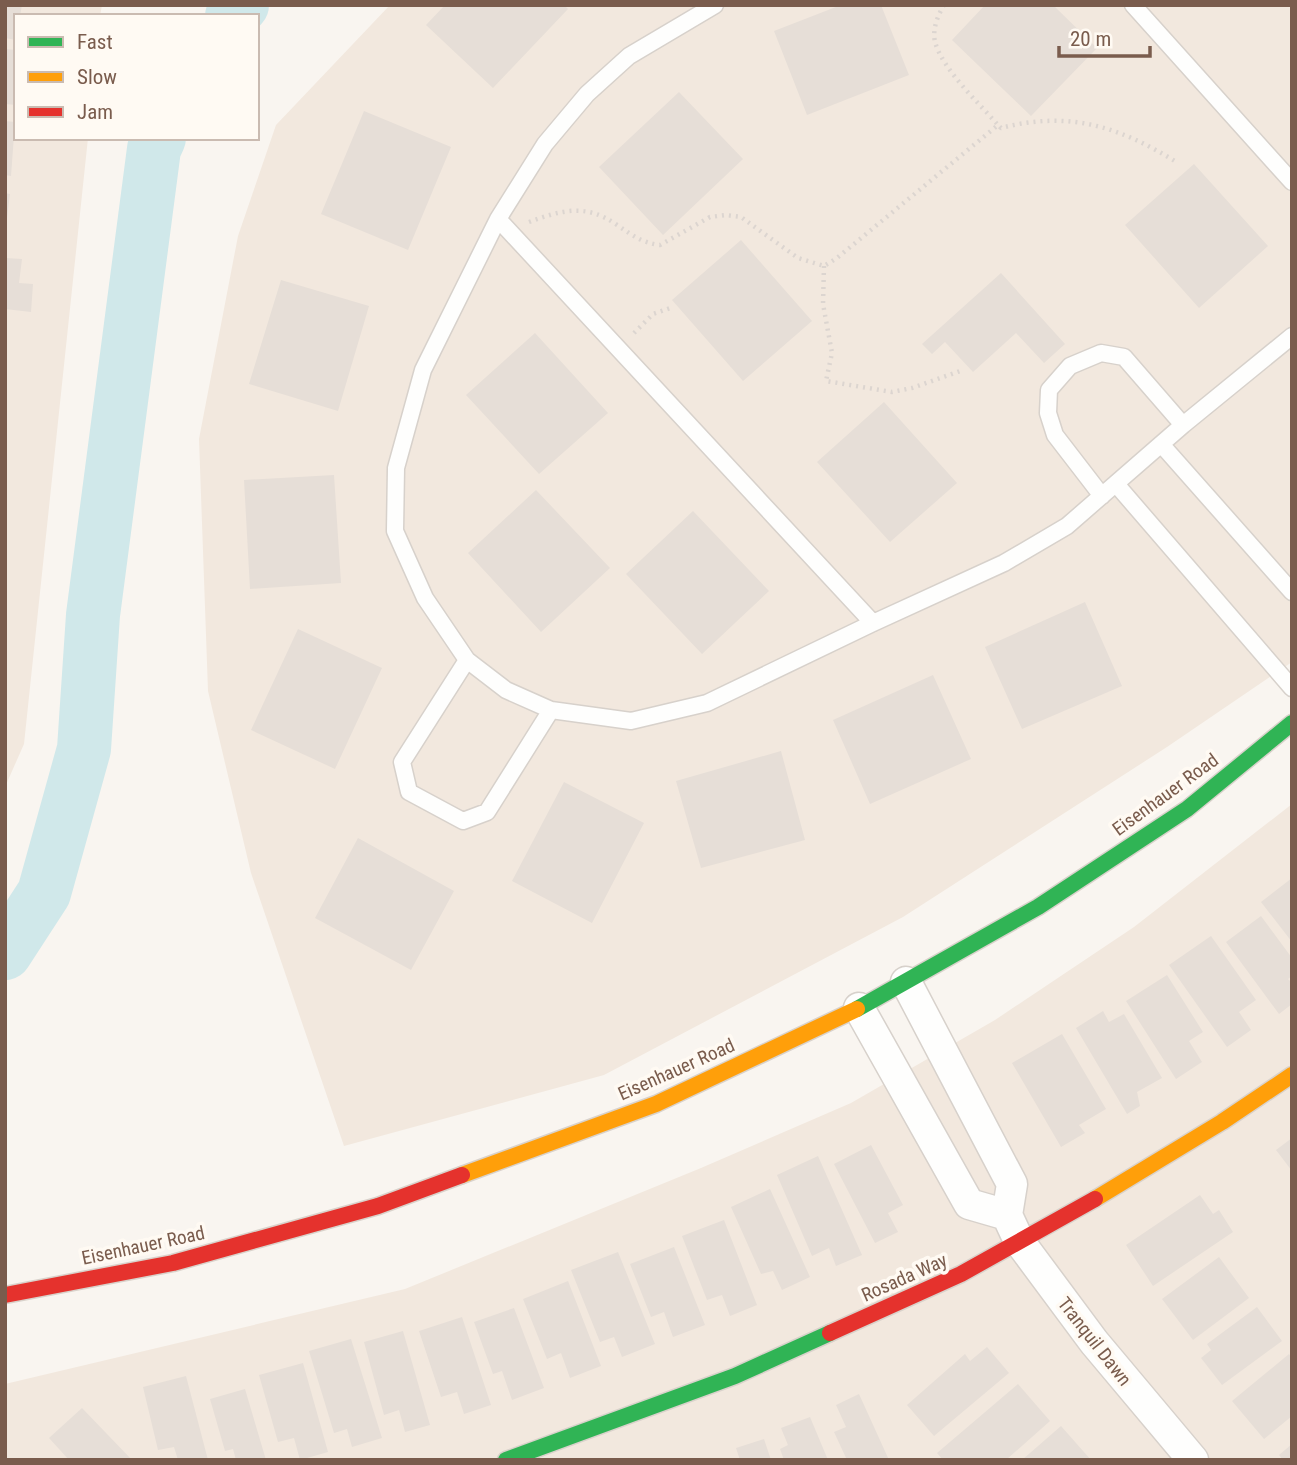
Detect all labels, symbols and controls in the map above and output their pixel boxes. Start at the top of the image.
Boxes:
legend [14,14,259,140]
scale bar [1059,14,1150,58]
text: 20 m [1070,27,1111,51]
text: Fast [77,30,113,54]
text: Slow [77,65,117,89]
text: Jam [77,100,113,124]
street label: Eisenhauer Road [1108,748,1223,841]
street label: Eisenhauer Road [614,1033,738,1105]
street label: Eisenhauer Road [79,1221,207,1270]
street label: Rosada Way [858,1248,951,1307]
street label: Tranquil Dawn [1053,1292,1136,1390]

